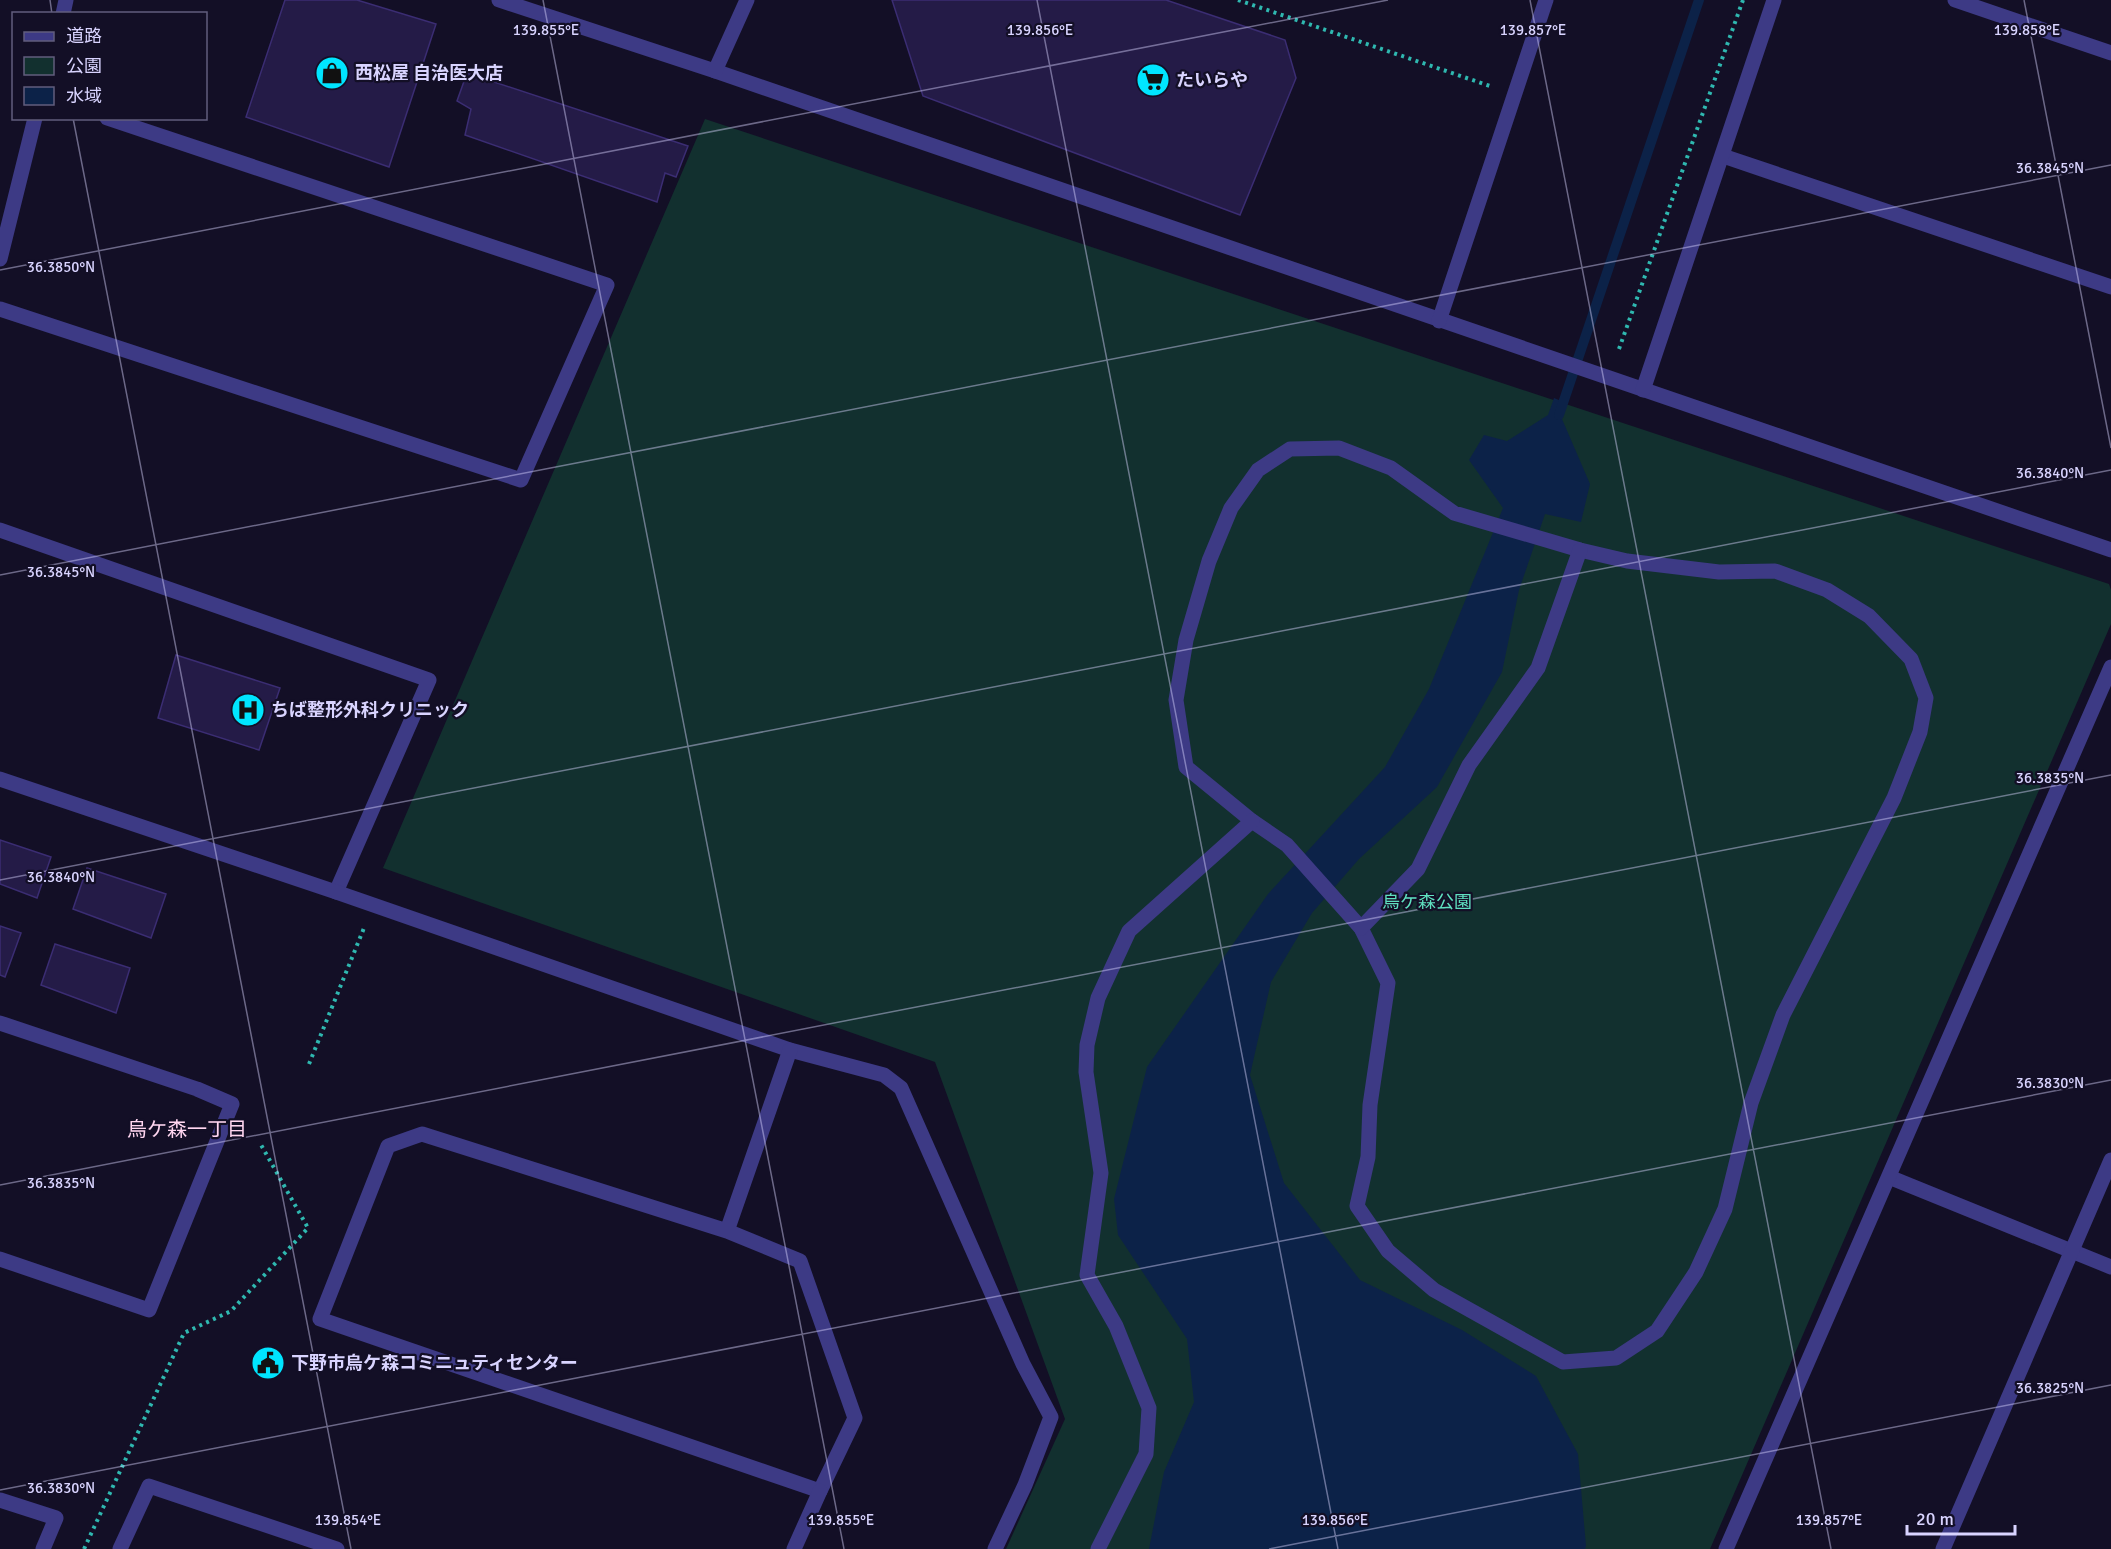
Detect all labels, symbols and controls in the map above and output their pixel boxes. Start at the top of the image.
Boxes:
legend [12,12,207,120]
text: 139.855°E [513,21,579,39]
text: 139.856°E [1007,21,1073,39]
text: 139.857°E [1500,21,1566,39]
text: 139.858°E [1994,21,2060,39]
text: 道路 [66,25,102,47]
text: 公園 [66,55,102,77]
shop icon: 西松屋 自治医大店 [314,55,350,91]
place label: 西松屋 自治医大店 [355,62,503,84]
supermarket icon: たいらや [1135,62,1171,98]
place label: たいらや [1176,69,1248,91]
text: 水域 [66,85,102,107]
text: 36.3845°N [2016,159,2084,177]
text: 36.3850°N [27,258,95,276]
text: 36.3840°N [2016,464,2084,482]
text: 36.3845°N [27,563,95,581]
hospital icon: ちば整形外科クリニック [230,692,266,728]
place label: ちば整形外科クリニック [271,699,469,721]
text: 36.3835°N [2016,769,2084,787]
text: 36.3840°N [27,868,95,886]
park label: 烏ケ森公園 [1382,891,1472,913]
text: 36.3830°N [2016,1074,2084,1092]
district label: 烏ケ森一丁目 [127,1117,247,1142]
text: 36.3835°N [27,1174,95,1192]
public building icon: 下野市烏ケ森コミニュティセンター [250,1345,286,1381]
place label: 下野市烏ケ森コミニュティセンター [291,1352,578,1374]
text: 36.3825°N [2016,1379,2084,1397]
text: 36.3830°N [27,1479,95,1497]
scale bar [1907,1498,2015,1536]
text: 20 m [1916,1508,1954,1530]
text: 139.854°E [315,1511,381,1529]
text: 139.855°E [808,1511,874,1529]
text: 139.856°E [1302,1511,1368,1529]
text: 139.857°E [1796,1511,1862,1529]

